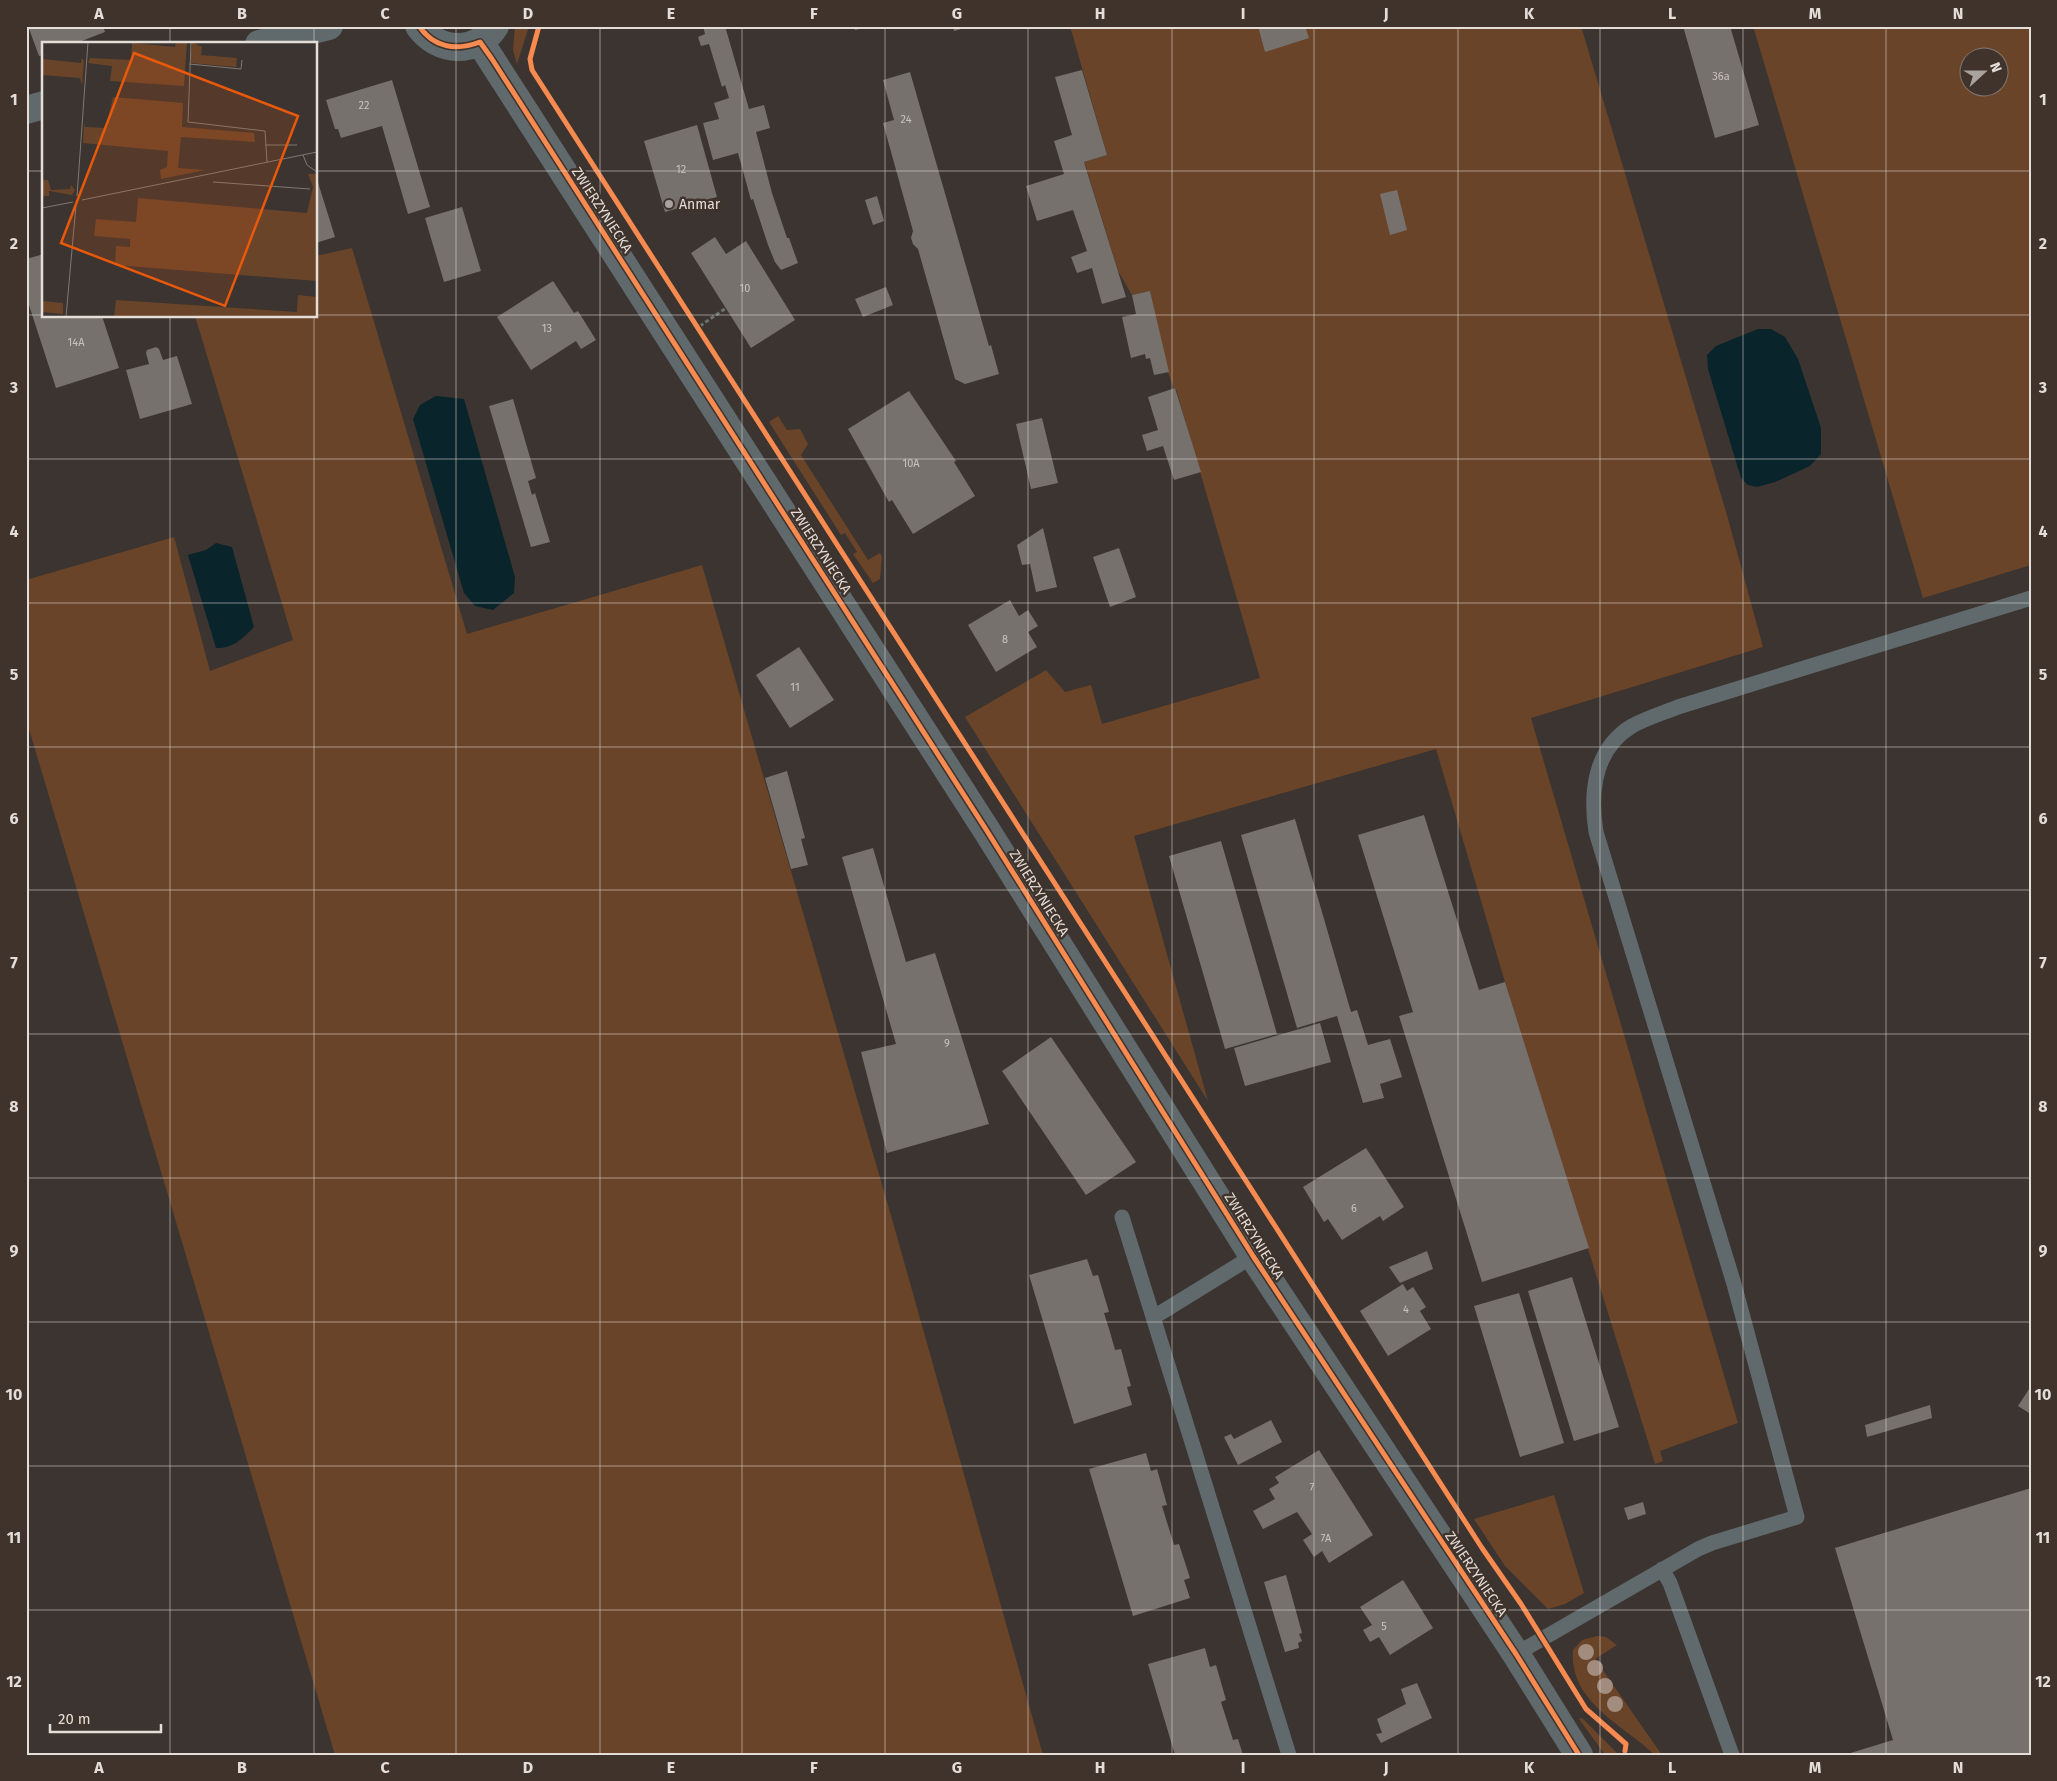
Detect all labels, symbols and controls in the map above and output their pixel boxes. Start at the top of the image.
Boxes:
text: A [93,4,104,23]
text: B [237,4,247,23]
text: C [380,4,390,23]
text: D [523,4,533,23]
text: E [667,4,675,23]
text: F [810,4,818,23]
text: G [952,4,962,23]
text: H [1095,4,1105,23]
text: I [1241,4,1245,23]
text: J [1382,4,1389,23]
text: K [1524,4,1535,23]
text: L [1668,4,1676,23]
text: M [1809,4,1822,23]
text: N [1953,4,1963,23]
inset map [42,42,318,318]
north arrow [1960,48,2010,98]
text: N [1986,60,2005,75]
house number: 36a [1712,70,1730,83]
text: 1 [10,90,18,109]
text: 1 [2039,90,2047,109]
house number: 22 [359,99,369,112]
house number: 24 [901,113,912,126]
house number: 12 [676,163,686,176]
street label: ZWIERZYNIECKA [568,164,636,256]
place label: Anmar [679,196,721,213]
marker: Anmar [663,198,675,210]
text: 2 [10,234,18,253]
text: 2 [2039,234,2047,253]
house number: 10 [740,282,750,295]
house number: 13 [542,322,552,335]
house number: 14A [68,336,85,349]
text: 3 [9,378,18,397]
text: 3 [2038,378,2047,397]
house number: 10A [902,457,920,470]
street label: ZWIERZYNIECKA [787,505,855,597]
text: 4 [9,522,19,541]
text: 4 [2038,522,2048,541]
house number: 8 [1002,633,1008,646]
text: 5 [10,665,19,684]
text: 5 [2039,665,2048,684]
house number: 11 [790,681,800,694]
text: 6 [9,809,19,828]
text: 6 [2038,809,2048,828]
street label: ZWIERZYNIECKA [1006,847,1072,939]
text: 7 [10,953,18,972]
text: 7 [2039,953,2047,972]
house number: 9 [944,1037,950,1050]
text: 8 [9,1097,19,1116]
text: 8 [2038,1097,2048,1116]
street label: ZWIERZYNIECKA [1221,1190,1287,1282]
house number: 6 [1351,1202,1357,1215]
text: 9 [10,1241,19,1260]
text: 9 [2039,1241,2048,1260]
house number: 4 [1403,1303,1409,1316]
text: 10 [6,1385,22,1404]
text: 10 [2035,1385,2051,1404]
house number: 7 [1310,1481,1315,1494]
text: 11 [7,1528,21,1547]
street label: ZWIERZYNIECKA [1441,1528,1511,1620]
text: 11 [2036,1528,2050,1547]
house number: 7A [1321,1532,1332,1545]
house number: 5 [1381,1620,1387,1633]
text: 12 [6,1672,22,1691]
text: 12 [2035,1672,2051,1691]
scale bar [50,1701,161,1733]
text: 20 m [58,1710,91,1728]
text: A [93,1758,104,1777]
text: B [237,1758,247,1777]
text: C [380,1758,390,1777]
text: D [523,1758,533,1777]
text: E [667,1758,675,1777]
text: F [810,1758,818,1777]
text: G [952,1758,962,1777]
text: H [1095,1758,1105,1777]
text: I [1241,1758,1245,1777]
text: J [1382,1758,1389,1777]
text: K [1524,1758,1535,1777]
text: L [1668,1758,1676,1777]
text: M [1809,1758,1822,1777]
text: N [1953,1758,1963,1777]

